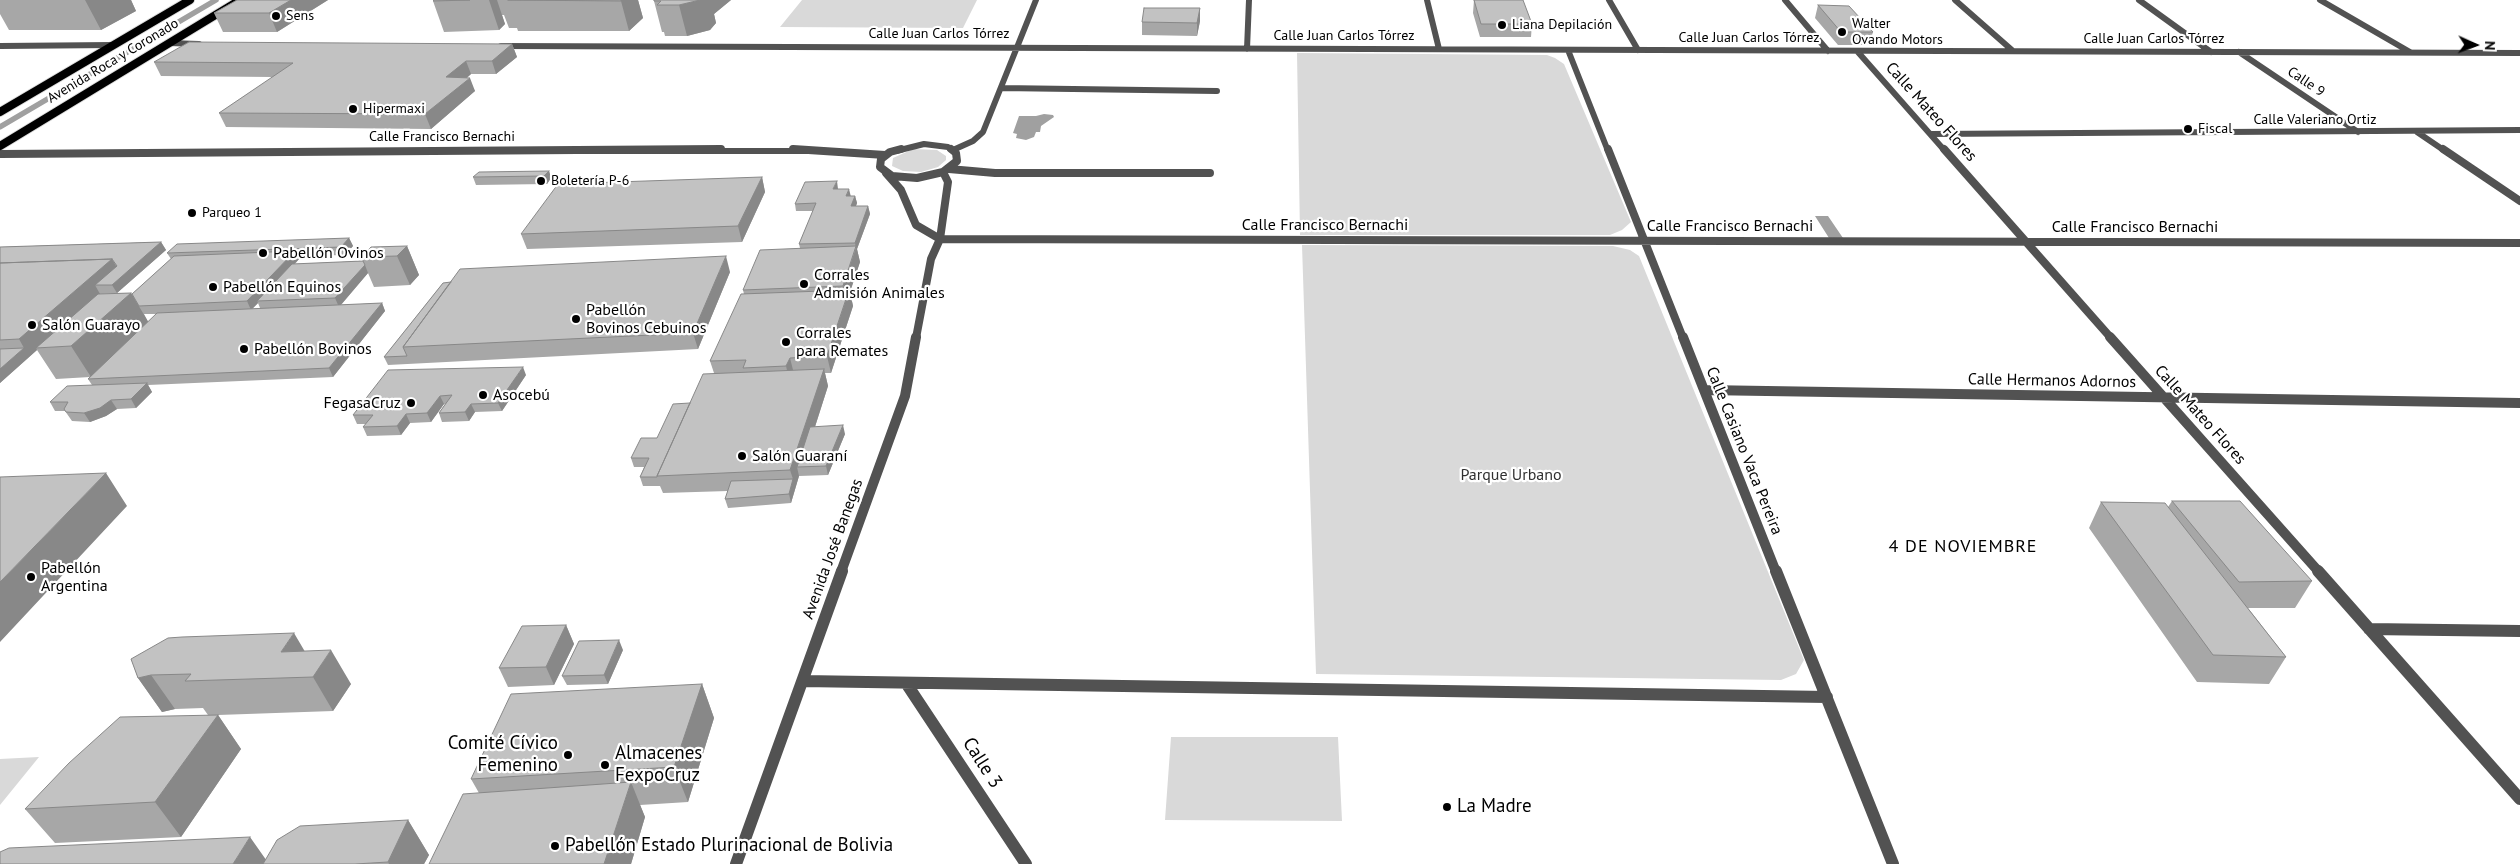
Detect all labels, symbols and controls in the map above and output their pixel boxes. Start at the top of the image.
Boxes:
place label: Sens [286,8,314,24]
marker: Sens [270,10,282,22]
street label: Avenida Roca y Coronado [44,15,182,107]
place label: Walter Ovando Motors [1852,16,1943,48]
place label: Liana Depilación [1512,17,1612,33]
marker: Liana Depilación [1496,19,1508,31]
north arrow [2450,20,2500,70]
street label: Calle Juan Carlos Tórrez [869,26,1009,42]
marker: Walter Ovando Motors [1836,26,1848,38]
street label: Calle Juan Carlos Tórrez [1274,28,1414,44]
street label: Calle Juan Carlos Tórrez [1679,30,1819,46]
street label: Calle Juan Carlos Tórrez [2084,31,2224,47]
text: N [2481,41,2499,50]
street label: Calle Mateo Flores [1881,58,1981,166]
street label: Calle 9 [2284,63,2328,101]
place label: Hipermaxi [363,101,425,117]
marker: Hipermaxi [347,103,359,115]
street label: Calle Valeriano Ortiz [2254,112,2376,128]
place label: Fiscal [2198,121,2232,137]
marker: Fiscal [2182,123,2194,135]
street label: Calle Francisco Bernachi [369,129,515,145]
place label: Boletería P-6 [551,173,629,189]
marker: Boletería P-6 [535,175,547,187]
place label: Parqueo 1 [202,205,262,221]
marker: Parqueo 1 [186,207,198,219]
street label: Calle Francisco Bernachi [1242,215,1408,235]
street label: Calle Francisco Bernachi [1647,216,1813,236]
street label: Calle Francisco Bernachi [2052,217,2218,237]
place label: Pabellón Ovinos [273,243,384,263]
marker: Pabellón Ovinos [257,247,269,259]
place label: Corrales Admisión Animales [814,265,945,303]
place label: Pabellón Equinos [223,277,341,297]
marker: Corrales Admisión Animales [798,278,810,290]
marker: Pabellón Equinos [207,281,219,293]
place label: Pabellón Bovinos Cebuinos [586,300,706,338]
marker: Pabellón Bovinos Cebuinos [570,313,582,325]
place label: Salón Guarayo [42,315,140,335]
marker: Salón Guarayo [26,319,38,331]
place label: Corrales para Remates [796,323,888,361]
marker: Corrales para Remates [780,336,792,348]
place label: Pabellón Bovinos [254,339,372,359]
marker: Pabellón Bovinos [238,343,250,355]
street label: Calle Mateo Flores [2150,361,2250,469]
street label: Calle Casiano Vaca Pereira [1702,364,1786,538]
street label: Calle Hermanos Adornos [1968,370,2136,392]
place label: Asocebú [493,385,550,405]
marker: Asocebú [477,389,489,401]
place label: FegasaCruz [323,393,401,413]
marker: FegasaCruz [405,397,417,409]
place label: Salón Guaraní [752,446,847,466]
marker: Salón Guaraní [736,450,748,462]
park label: Parque Urbano [1460,465,1562,485]
street label: Avenida José Banegas [799,476,867,622]
district label: 4 DE NOVIEMBRE [1887,536,2039,558]
place label: Pabellón Argentina [41,558,108,596]
marker: Pabellón Argentina [25,571,37,583]
place label: Comité Cívico Femenino [448,733,558,777]
street label: Calle 3 [957,733,1007,793]
place label: Almacenes FexpoCruz [615,743,702,787]
marker: Comité Cívico Femenino [562,749,574,761]
marker: Almacenes FexpoCruz [599,759,611,771]
place label: La Madre [1457,796,1532,818]
marker: La Madre [1441,801,1453,813]
place label: Pabellón Estado Plurinacional de Bolivia [565,835,893,857]
marker: Pabellón Estado Plurinacional de Bolivia [549,840,561,852]

